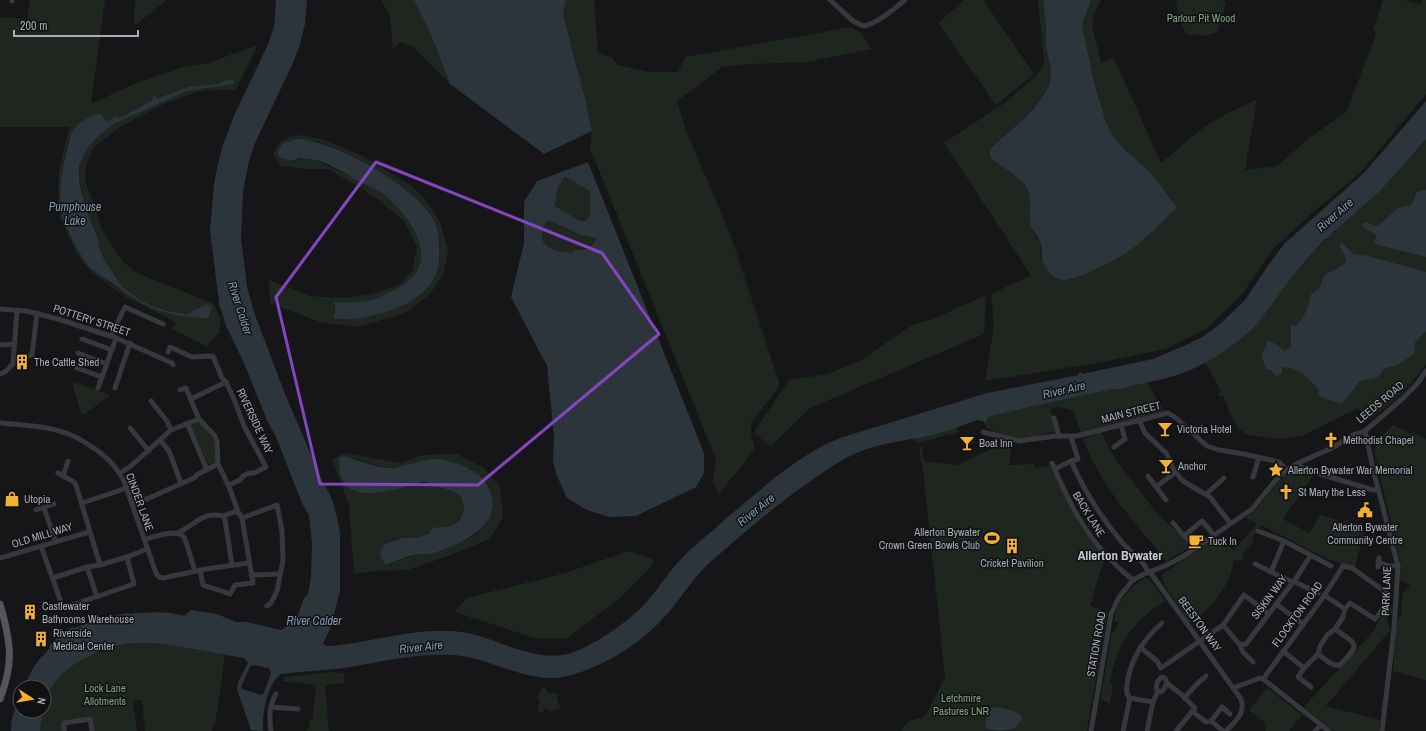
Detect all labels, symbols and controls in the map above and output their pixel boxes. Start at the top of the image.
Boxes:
park label: Parlour Pit Wood [1167,11,1235,25]
scale bar [14,12,138,38]
text: 200 m [20,18,47,34]
water label: River Aire [1313,194,1357,235]
water label: Pumphouse Lake [49,199,102,229]
water label: River Calder [224,279,256,337]
street label: POTTERY STREET [52,301,133,339]
building icon: The Cattle Shed [13,353,31,371]
place label: The Cattle Shed [34,355,99,369]
water label: River Aire [1041,377,1088,403]
street label: LEEDS ROAD [1353,378,1407,426]
street label: RIVERSIDE WAY [234,386,276,456]
street label: MAIN STREET [1100,398,1163,426]
bar icon: Victoria Hotel [1156,420,1174,438]
place label: Victoria Hotel [1177,422,1232,436]
church icon: Methodist Chapel [1322,431,1340,449]
place label: Methodist Chapel [1343,433,1414,447]
bar icon: Boat Inn [958,434,976,452]
place label: Boat Inn [979,436,1013,450]
bar icon: Anchor [1157,457,1175,475]
place label: Anchor [1177,459,1207,473]
place icon: Allerton Bywater War Memorial [1267,461,1285,479]
place label: Allerton Bywater War Memorial [1287,463,1412,477]
street label: CINDER LANE [123,471,157,533]
church icon: St Mary the Less [1277,483,1295,501]
place label: St Mary the Less [1298,485,1366,499]
street label: BACK LANE [1070,489,1108,539]
shop icon: Utopia [3,490,21,508]
water label: River Aire [734,490,778,530]
place label: Utopia [24,492,51,506]
public building icon: Allerton Bywater Community Centre [1356,501,1374,519]
street label: OLD MILL WAY [10,519,74,551]
place label: Allerton Bywater Community Centre [1327,520,1403,547]
place label: Allerton Bywater Crown Green Bowls Club [879,525,980,552]
sports icon: Allerton Bywater Crown Green Bowls Club [983,529,1001,547]
cafe icon: Tuck In [1187,532,1205,550]
place label: Tuck In [1208,534,1237,548]
building icon: Cricket Pavilion [1003,537,1021,555]
district label: Allerton Bywater [1078,547,1163,564]
place label: Cricket Pavilion [980,556,1044,570]
street label: PARK LANE [1378,566,1394,616]
street label: SISKIN WAY [1248,572,1290,622]
street label: FLOCKTON ROAD [1269,579,1325,649]
street label: BEESTON WAY [1175,594,1225,654]
place label: Castlewater Bathrooms Warehouse [42,599,134,626]
building icon: Castlewater Bathrooms Warehouse [21,603,39,621]
street label: STATION ROAD [1083,610,1109,678]
water label: River Calder [286,613,342,629]
place label: Riverside Medical Center [53,626,114,653]
building icon: Riverside Medical Center [32,630,50,648]
water label: River Aire [398,637,444,657]
north arrow [12,679,52,719]
park label: Lock Lane Allotments [83,681,127,708]
park label: Letchmire Pastures LNR [933,691,990,718]
text: N [34,696,49,706]

